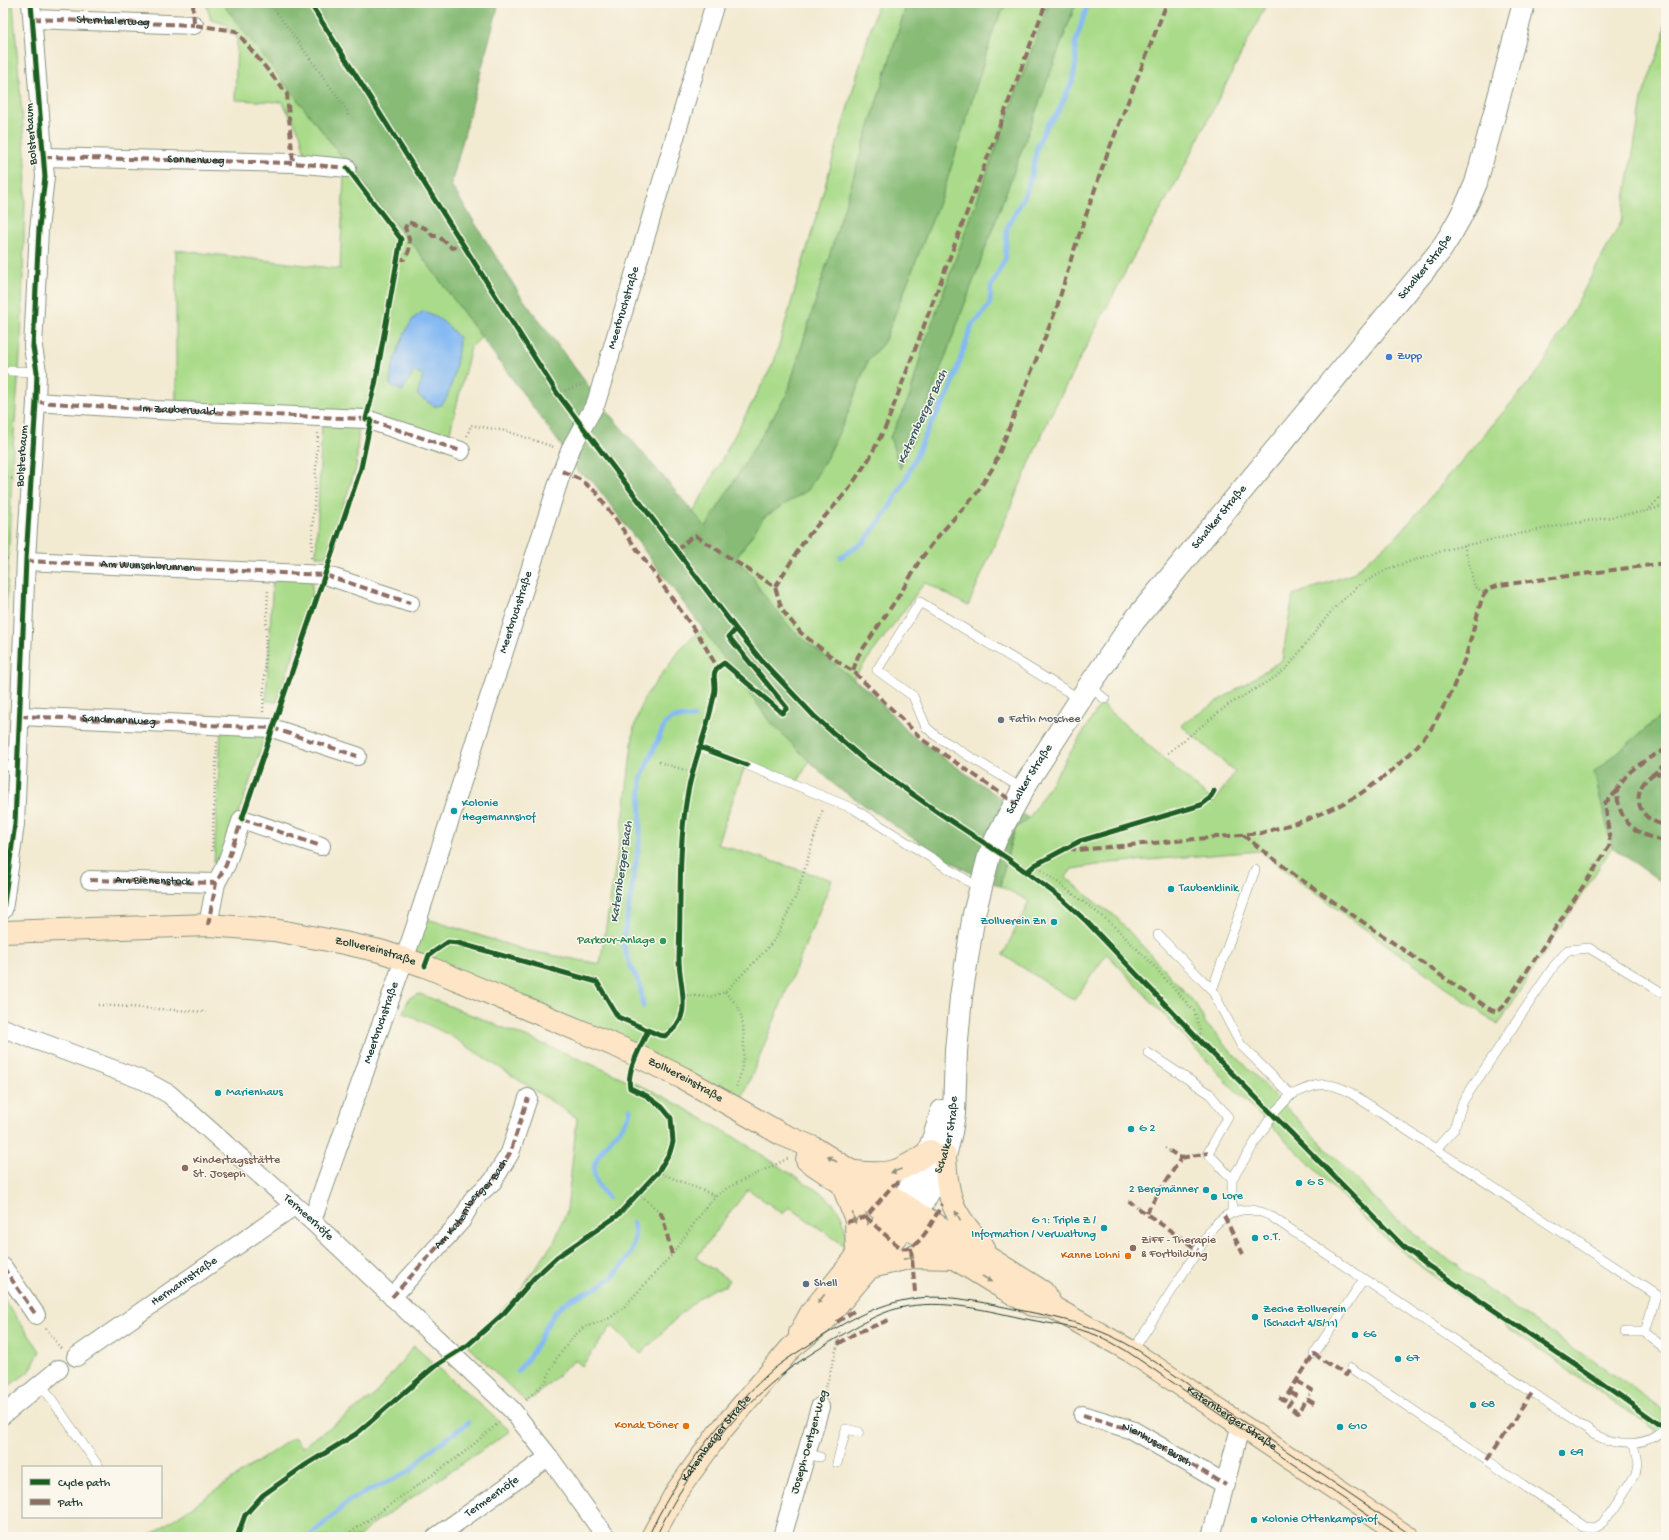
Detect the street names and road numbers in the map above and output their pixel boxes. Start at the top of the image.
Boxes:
street label: Sterntalerweg [76,14,150,30]
street label: Bolsterbaum [23,102,41,166]
street label: Sonnenweg [167,153,225,168]
street label: Schalker Straße [1396,232,1456,303]
street label: Meerbruchstraße [605,264,643,351]
street label: Im Zauberwald [139,402,217,420]
street label: Bolsterbaum [14,424,32,488]
street label: Schalker Straße [1189,482,1251,552]
street label: Am Wunschbrunnen [100,558,196,576]
street label: Meerbruchstraße [497,569,536,655]
street label: Sandmannweg [82,712,156,729]
street label: Schalker Straße [1004,741,1057,817]
street label: Am Bienenstock [115,874,193,889]
street label: Zollvereinstraße [334,934,418,970]
street label: Meerbruchstraße [361,980,403,1066]
street label: Zollvereinstraße [645,1055,726,1107]
street label: Schalker Straße [932,1095,962,1176]
street label: Am Katernberger Bach [431,1156,512,1252]
street label: Termeerhöfe [279,1191,337,1245]
street label: Hermannstraße [149,1254,221,1310]
street label: Katernberger Straße [1183,1383,1280,1455]
street label: Joseph-Oertgen-Weg [788,1388,832,1496]
street label: Katernberger Straße [679,1392,755,1485]
street label: Nienhuser Busch [1120,1420,1195,1471]
street label: Termeerhöfe [462,1473,523,1522]

